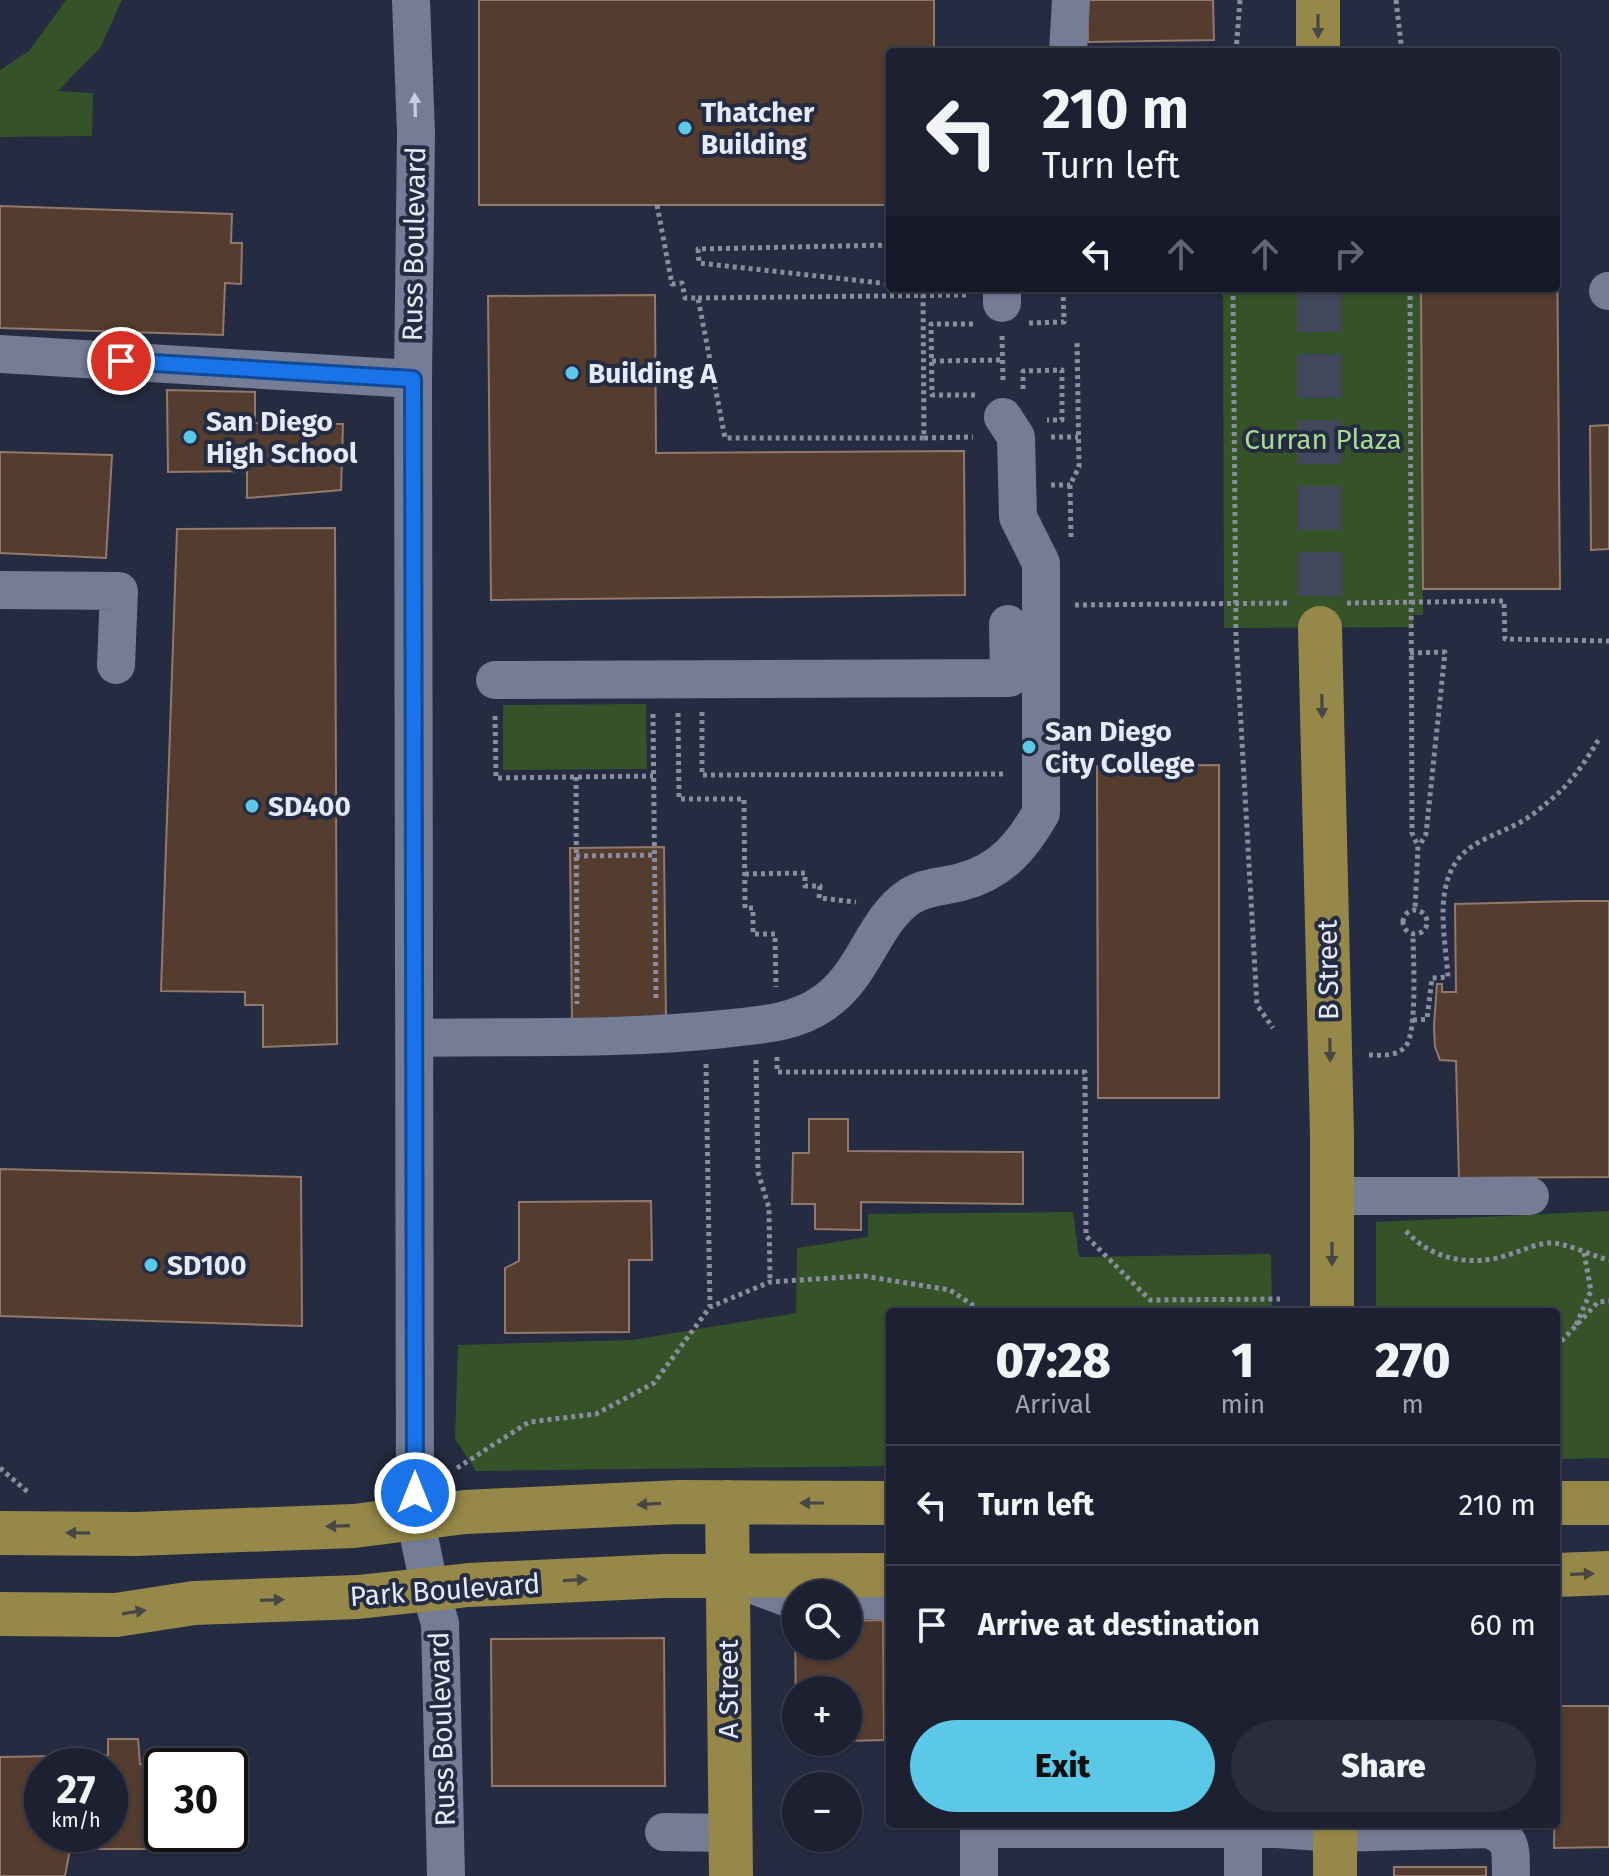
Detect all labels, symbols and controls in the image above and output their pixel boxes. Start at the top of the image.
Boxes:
one-way arrow [1312,14,1324,39]
text: 210 m [1042,76,1189,143]
icon: left [910,80,1014,184]
one-way arrow [408,92,421,117]
place label: Thatcher Building [701,96,815,161]
marker: Thatcher Building [676,119,694,137]
text: Turn left [1042,144,1180,188]
street label: Russ Boulevard [396,146,432,342]
icon: left [1075,232,1119,276]
icon: ahead [1159,232,1203,276]
icon: ahead [1243,232,1287,276]
icon: right [1327,232,1371,276]
pin [87,327,155,395]
icon: arrive [99,339,143,383]
place label: Building A [588,357,717,390]
marker: Building A [563,364,581,382]
place label: San Diego High School [206,405,358,470]
park label: Curran Plaza [1244,423,1402,456]
marker: San Diego High School [181,428,199,446]
one-way arrow [1316,694,1328,719]
place label: San Diego City College [1045,715,1195,780]
marker: San Diego City College [1020,738,1038,756]
place label: SD400 [268,790,351,823]
marker: SD400 [243,797,261,815]
street label: B Street [1311,919,1345,1020]
one-way arrow [1323,1038,1336,1063]
one-way arrow [1326,1242,1338,1267]
place label: SD100 [167,1249,247,1282]
marker: SD100 [142,1256,160,1274]
text: 07:28 [996,1332,1111,1390]
text: 1 [1232,1332,1254,1390]
text: 270 [1375,1332,1450,1390]
text: Arrival [1015,1389,1091,1420]
text: min [1220,1389,1265,1420]
text: m [1402,1389,1424,1420]
position arrow [373,1451,457,1535]
icon: left [910,1483,954,1527]
text: Turn left [978,1487,1094,1523]
text: 210 m [1459,1487,1536,1523]
one-way arrow [799,1496,824,1509]
one-way arrow [636,1497,661,1510]
one-way arrow [325,1520,350,1533]
one-way arrow [65,1527,90,1540]
street label: Park Boulevard [349,1567,541,1613]
one-way arrow [1570,1567,1596,1580]
one-way arrow [563,1574,588,1587]
map controls [782,1580,862,1852]
button: search [782,1580,862,1660]
one-way arrow [260,1594,285,1607]
icon: arrive [910,1603,954,1647]
one-way arrow [122,1605,147,1618]
text: Arrive at destination [978,1607,1260,1643]
text: 60 m [1470,1607,1536,1643]
street label: Russ Boulevard [422,1631,462,1827]
street label: A Street [712,1638,745,1739]
button: + [782,1676,862,1756]
button: Exit [910,1720,1215,1812]
button: Share [1231,1720,1536,1812]
speed limit sign: 30 [144,1748,248,1852]
text: 27 [57,1766,96,1814]
button: − [782,1772,862,1852]
text: km/h [51,1808,101,1832]

